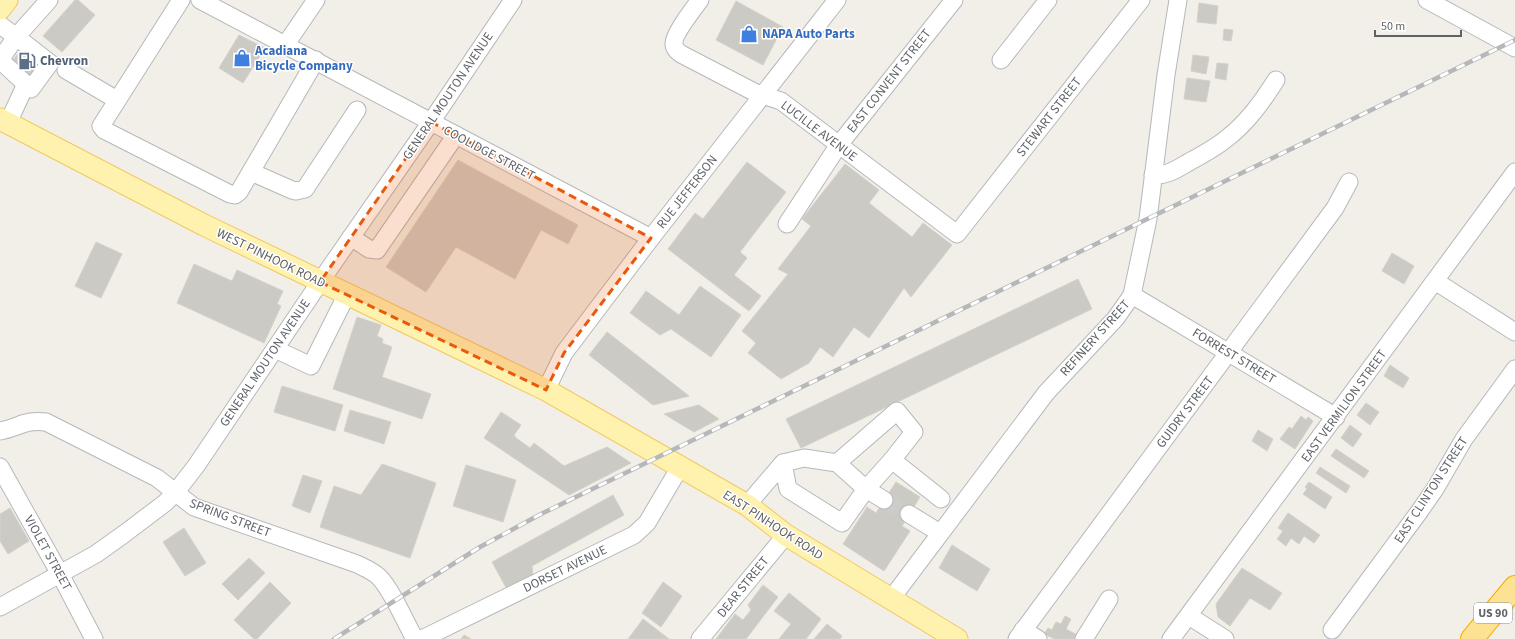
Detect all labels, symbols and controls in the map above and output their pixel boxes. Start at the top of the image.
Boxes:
scale bar [1375,12,1461,38]
text: 50 m [1381,18,1405,35]
shop icon: NAPA Auto Parts [739,24,759,44]
place label: NAPA Auto Parts [762,25,855,43]
street label: EAST CONVENT STREET [843,25,935,137]
street label: GENERAL MOUTON AVENUE [399,29,498,163]
place label: Acadiana Bicycle Company [254,42,353,75]
shop icon: Acadiana Bicycle Company [232,48,252,68]
fuel station icon: Chevron [17,51,37,71]
place label: Chevron [40,52,88,70]
street label: STEWART STREET [1012,74,1086,160]
street label: LUCILLE AVENUE [777,96,861,166]
street label: COOLIDGE STREET [440,121,538,185]
street label: RUE JEFFERSON [652,151,722,233]
street label: WEST PINHOOK ROAD [213,224,329,292]
street label: GENERAL MOUTON AVENUE [216,296,315,430]
street label: REFINERY STREET [1056,296,1134,380]
street label: FORREST STREET [1189,324,1279,388]
street label: EAST VERMILION STREET [1297,346,1391,466]
street label: GUIDRY STREET [1152,372,1218,452]
street label: EAST CLINTON STREET [1390,433,1472,547]
street label: EAST PINHOOK ROAD [719,486,827,564]
street label: SPRING STREET [187,494,273,542]
street label: VIOLET STREET [20,512,76,594]
street label: DORSET AVENUE [520,541,610,597]
street label: DEAR STREET [713,553,773,621]
road number: US 90 [1474,603,1512,623]

